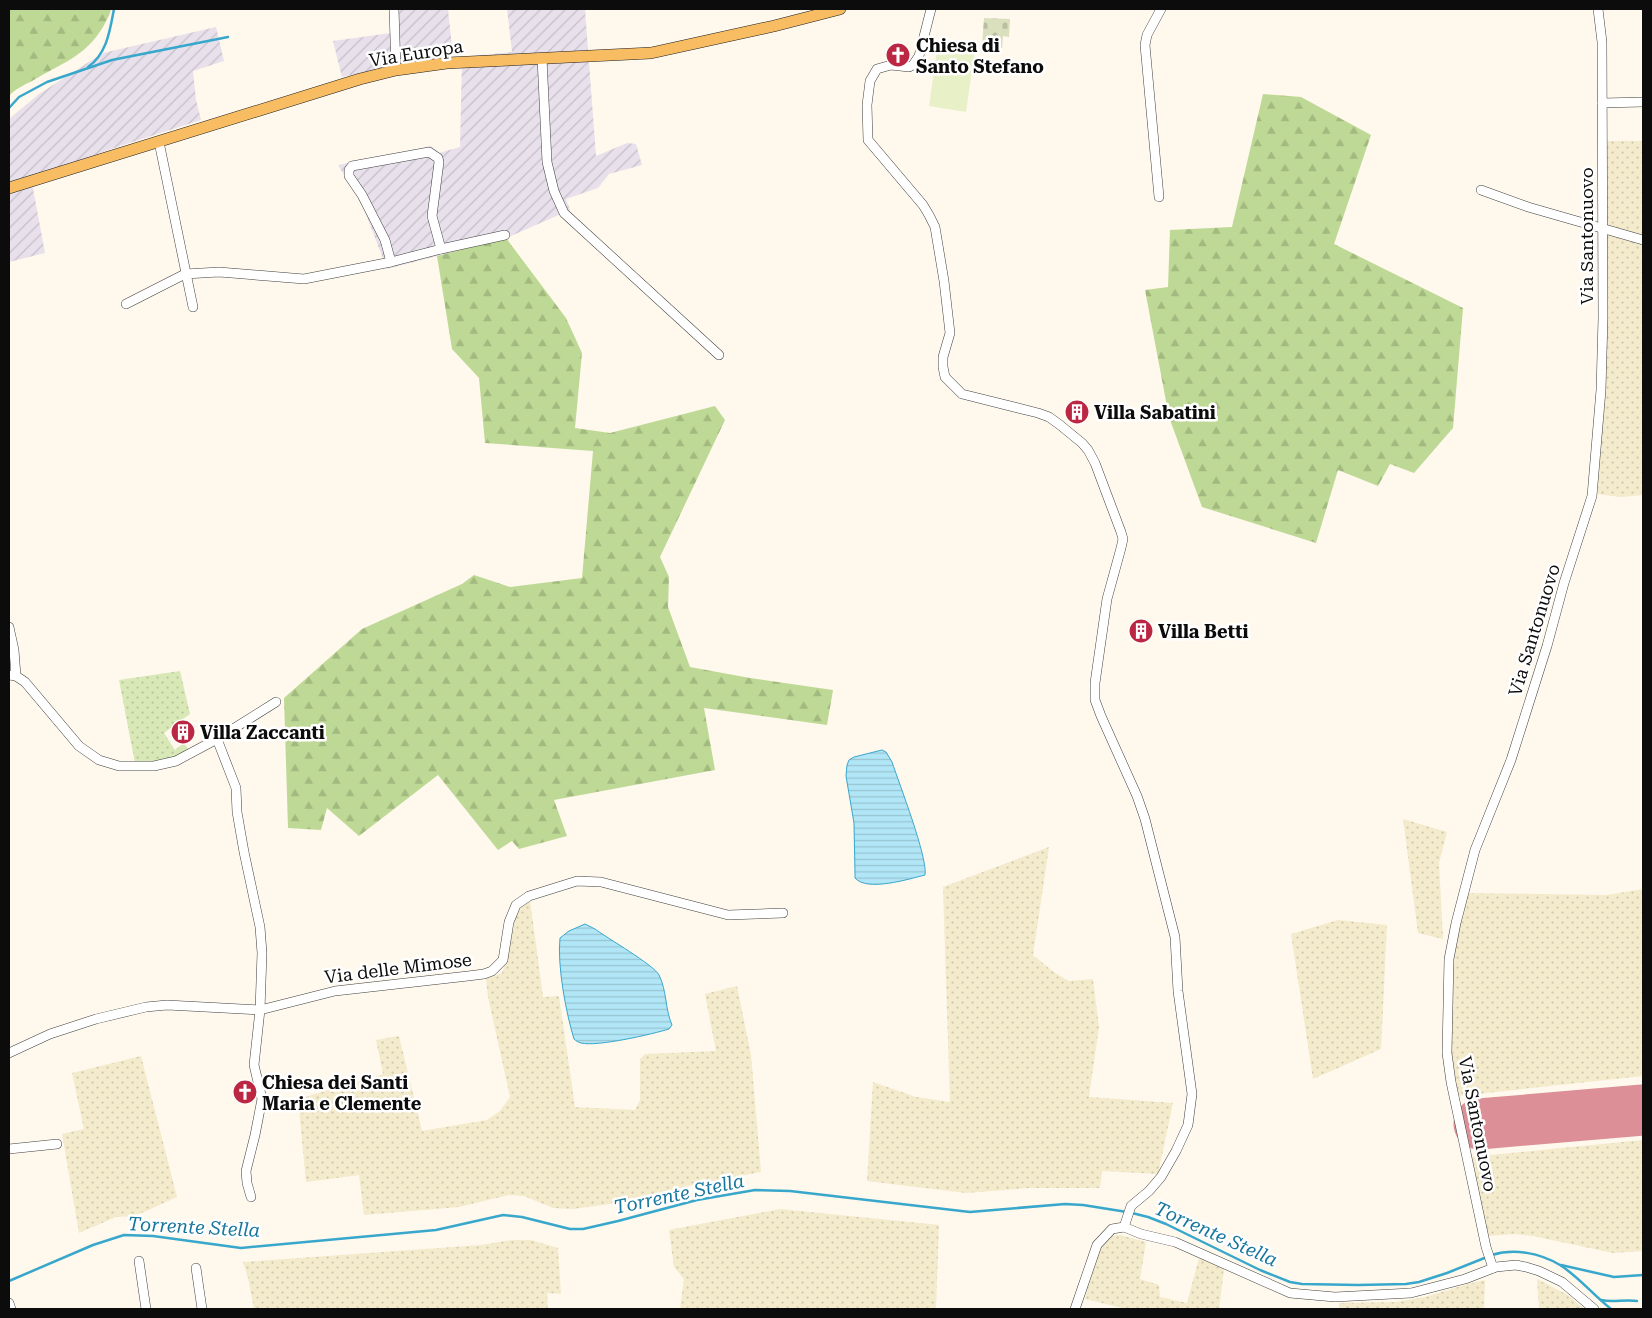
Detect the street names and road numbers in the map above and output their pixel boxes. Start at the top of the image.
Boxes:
street label: Via Europa [367,35,465,71]
street label: Via Santonuovo [1576,167,1597,305]
street label: Via Santonuovo [1504,561,1564,699]
street label: Via delle Mimose [323,949,473,987]
street label: Via Santonuovo [1455,1055,1501,1193]

